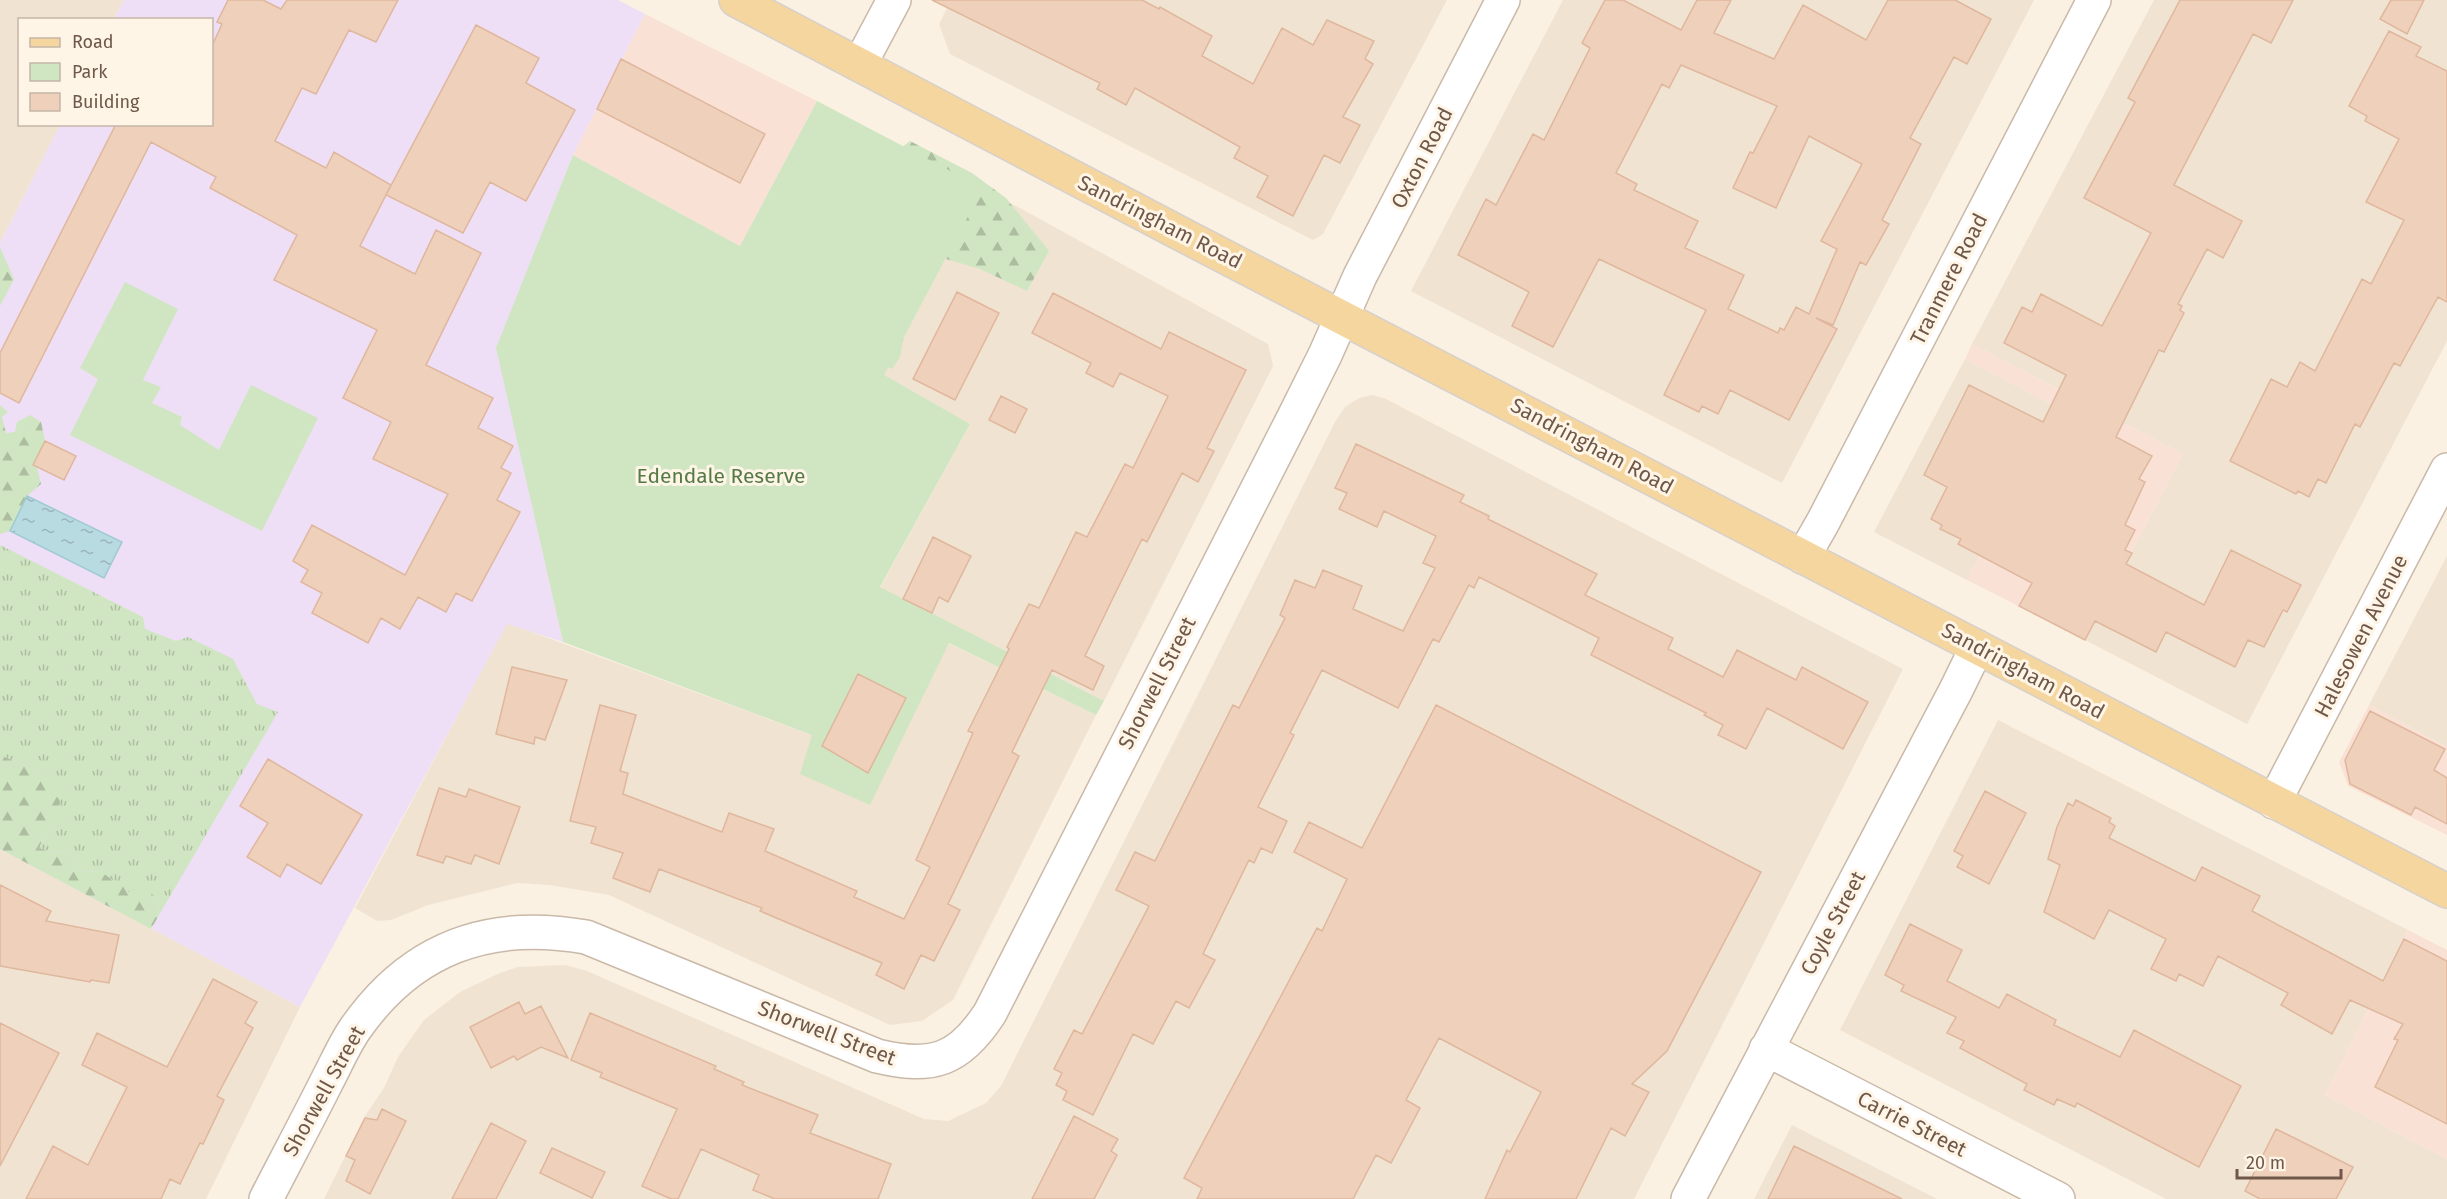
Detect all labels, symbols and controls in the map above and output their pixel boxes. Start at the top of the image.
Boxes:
legend [18,18,213,126]
text: Road [72,31,114,53]
text: Park [72,61,108,83]
text: Building [72,91,140,113]
street label: Oxton Road [1385,103,1459,213]
street label: Sandringham Road [1074,169,1246,275]
street label: Tranmere Road [1905,209,1993,349]
street label: Sandringham Road [1506,392,1678,500]
park label: Edendale Reserve [637,463,805,489]
street label: Halesowen Avenue [2309,550,2413,722]
street label: Shorwell Street [1112,612,1202,754]
street label: Sandringham Road [1937,617,2109,725]
street label: Coyle Street [1795,866,1871,979]
street label: Shorwell Street [754,995,900,1071]
street label: Shorwell Street [277,1021,371,1161]
street label: Carrie Street [1853,1085,1971,1163]
scale bar [2237,1142,2340,1180]
text: 20 m [2246,1152,2285,1174]

